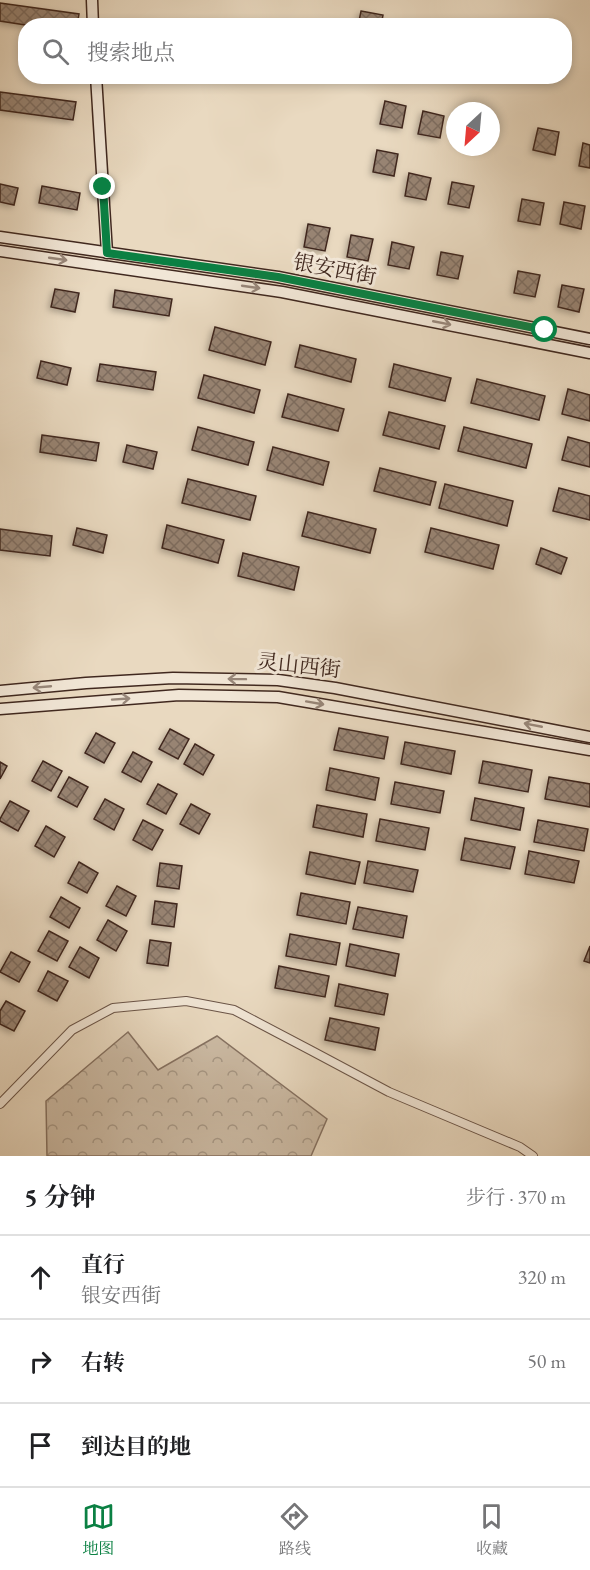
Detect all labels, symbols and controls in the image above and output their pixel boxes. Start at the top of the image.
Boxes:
search box [18,18,572,84]
icon: search [39,35,72,68]
text: 搜索地点 [87,38,175,67]
north arrow [446,102,500,156]
route end [89,173,115,199]
street label: 银安西街 [291,248,379,290]
one-way arrow [47,254,67,265]
one-way arrow [240,282,260,293]
route start [531,316,557,342]
one-way arrow [432,318,452,329]
street label: 灵山西街 [256,647,342,683]
one-way arrow [227,673,247,685]
one-way arrow [33,682,53,693]
one-way arrow [111,693,131,704]
one-way arrow [305,698,325,709]
one-way arrow [523,719,543,730]
text: 5 分钟 [24,1180,96,1214]
text: 步行 · 370 m [466,1184,566,1210]
text: 直行 [81,1250,125,1279]
icon: ahead [24,1261,57,1294]
text: 320 m [518,1264,566,1290]
text: 银安西街 [81,1282,161,1308]
icon: right [24,1345,57,1378]
text: 右转 [81,1348,125,1377]
text: 50 m [527,1348,566,1374]
icon: arrive [24,1429,57,1462]
text: 到达目的地 [81,1432,191,1461]
tab: 地图 [82,1500,115,1559]
tab: 路线 [278,1500,311,1559]
tab: 收藏 [475,1500,508,1559]

